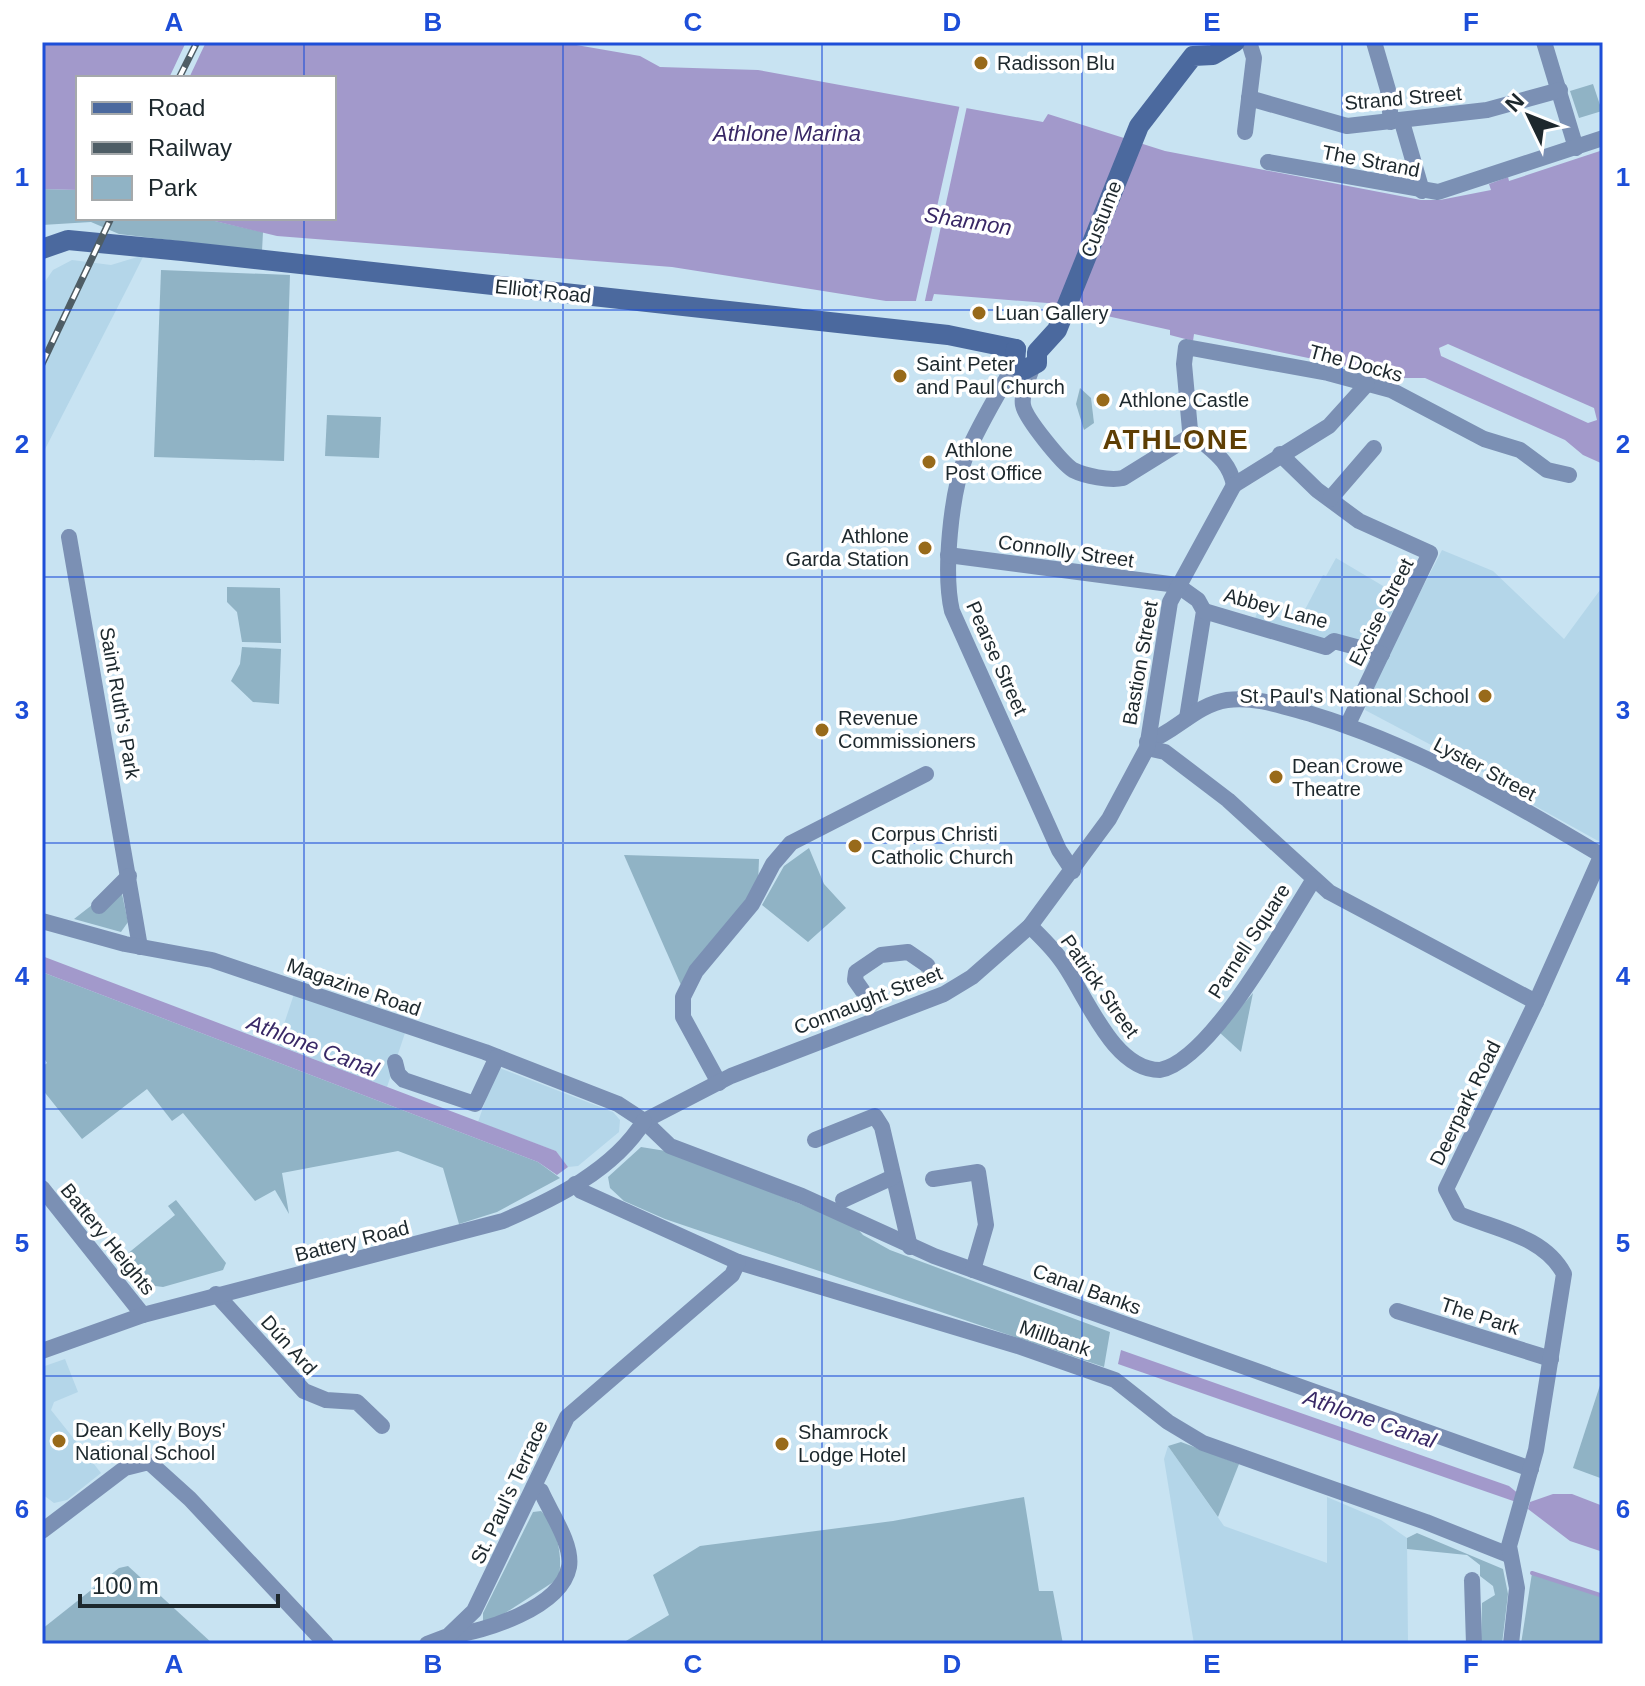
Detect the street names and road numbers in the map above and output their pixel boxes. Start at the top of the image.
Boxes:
street label: Strand Street [1343,82,1463,114]
street label: The Strand [1320,141,1422,181]
street label: Custume [1076,178,1126,260]
street label: Elliot Road [494,275,592,307]
street label: The Docks [1307,340,1405,386]
street label: Connolly Street [997,531,1136,571]
street label: Excise Street [1344,554,1418,669]
street label: Abbey Lane [1222,584,1330,632]
street label: Pearse Street [962,598,1032,719]
street label: Bastion Street [1118,599,1162,727]
street label: Saint Ruth's Park [96,625,144,782]
street label: Lyster Street [1430,733,1540,805]
street label: Parnell Square [1204,880,1294,1002]
street label: Patrick Street [1057,931,1144,1042]
street label: Magazine Road [284,954,424,1020]
street label: Connaught Street [791,961,946,1038]
street label: Deerpark Road [1425,1037,1505,1169]
street label: Battery Heights [56,1179,160,1299]
street label: Battery Road [293,1216,411,1266]
street label: Canal Banks [1030,1259,1144,1319]
street label: The Park [1438,1293,1523,1339]
street label: Dún Ard [257,1311,321,1379]
street label: Millbank [1017,1316,1094,1361]
street label: St. Paul's Terrace [466,1417,552,1567]

